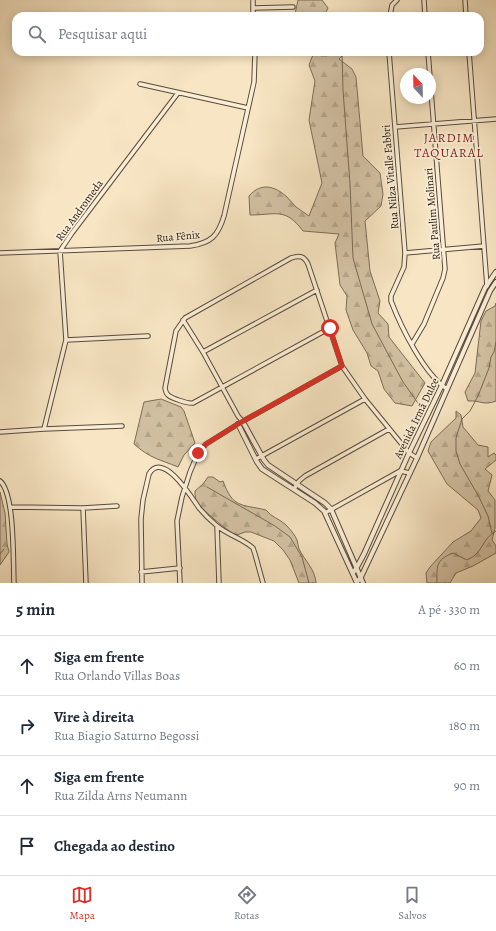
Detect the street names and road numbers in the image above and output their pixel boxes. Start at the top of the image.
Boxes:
street label: Rua Nilza Vitalle Fabbri [378,124,403,230]
street label: Rua Paulim Molinari [421,167,444,261]
street label: Rua Andromeda [52,176,107,244]
street label: Rua Fênix [155,227,201,246]
street label: Avenida Irmã Dulce [390,375,443,462]

